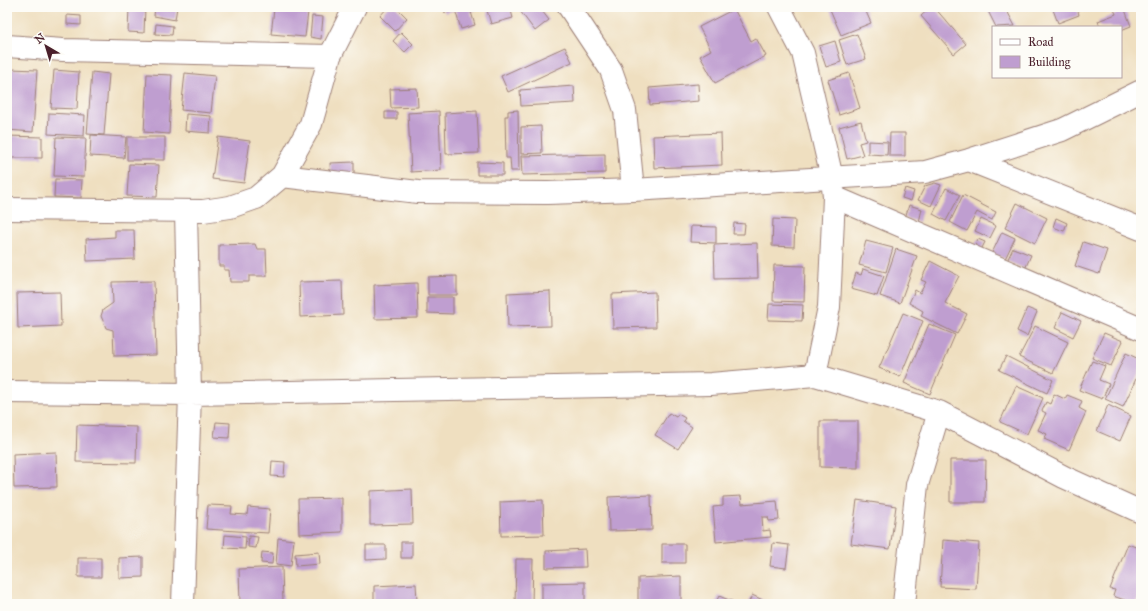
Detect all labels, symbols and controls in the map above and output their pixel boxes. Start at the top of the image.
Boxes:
north arrow [26,26,66,66]
legend [992,26,1122,78]
text: N [32,30,48,47]
text: Road [1028,35,1054,49]
text: Building [1028,55,1071,70]

